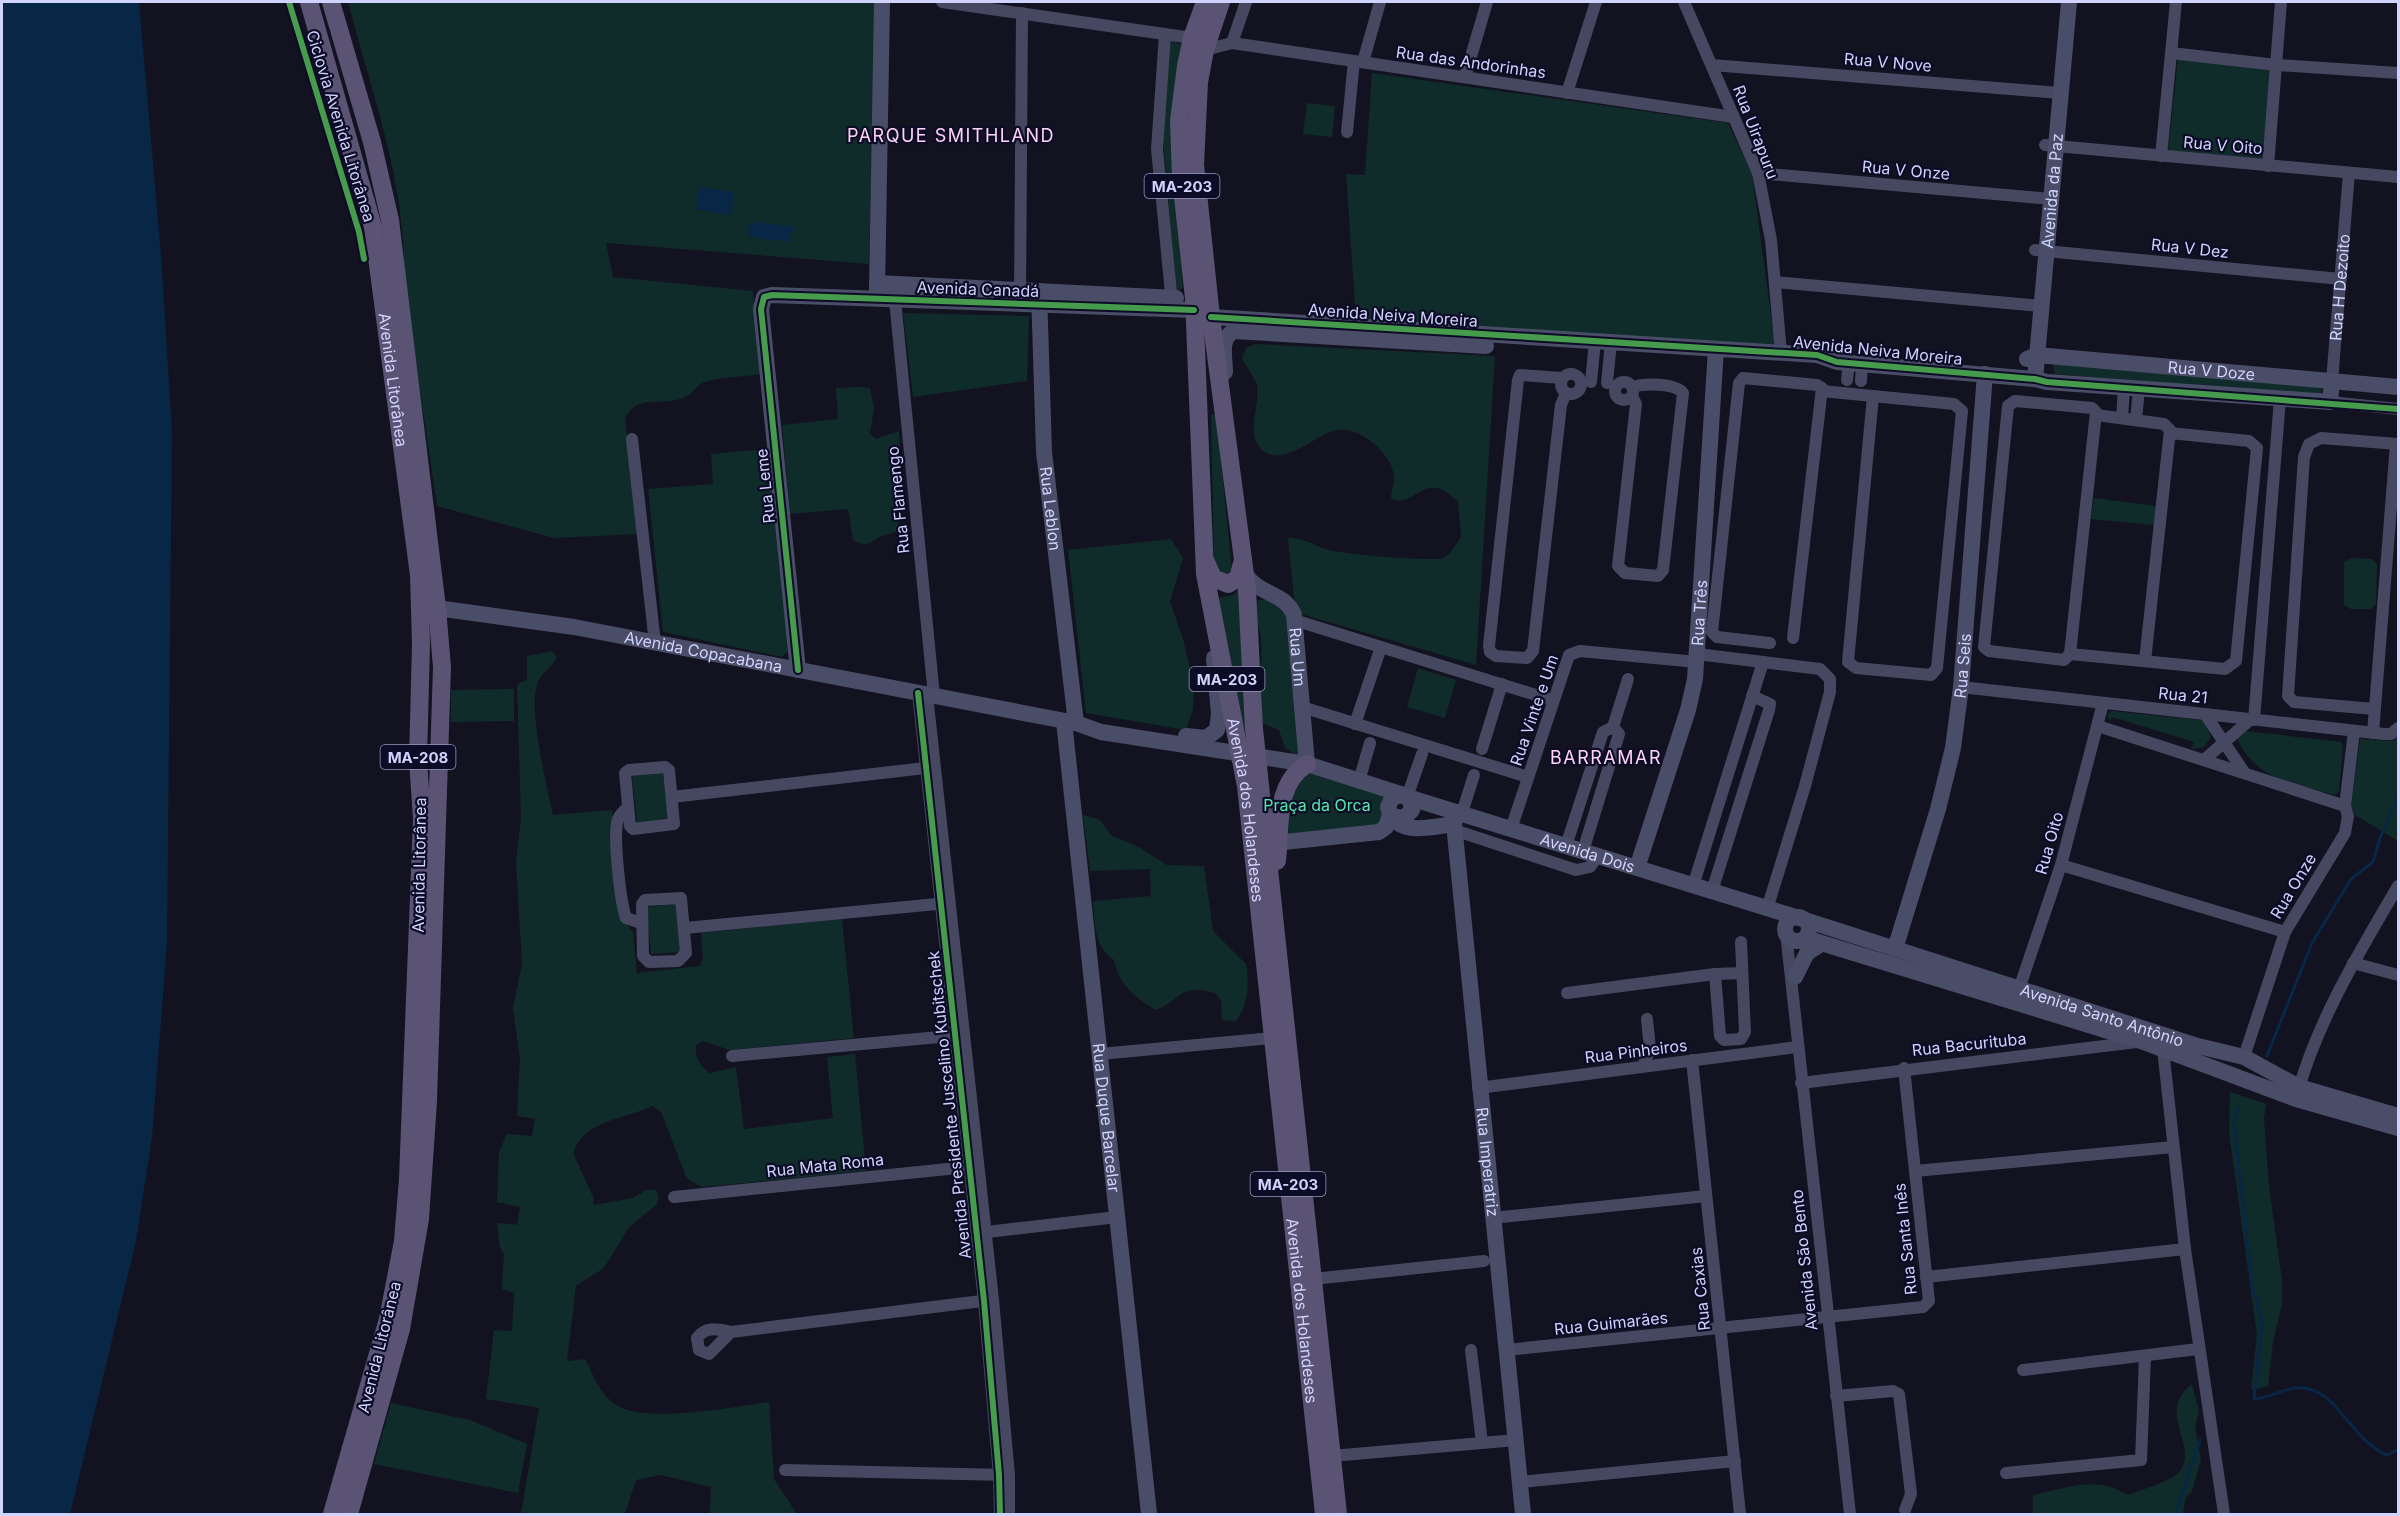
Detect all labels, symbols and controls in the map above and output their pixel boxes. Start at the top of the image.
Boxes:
street label: Ciclovia Avenida Litorânea [302,28,380,224]
street label: Rua das Andorinhas [1395,42,1547,82]
street label: Rua V Nove [1843,48,1933,76]
street label: Rua Uirapuru [1729,82,1783,182]
district label: PARQUE SMITHLAND [847,125,1055,146]
street label: Avenida da Paz [2037,132,2067,249]
street label: Rua V Oito [2182,132,2264,158]
street label: Rua V Onze [1861,156,1951,184]
road number: MA-203 [1144,174,1220,198]
street label: Rua H Dezoito [2325,233,2354,341]
street label: Rua V Dez [2150,234,2230,262]
street label: Avenida Canadá [916,277,1040,301]
street label: Avenida Neiva Moreira [1307,299,1479,331]
street label: Avenida Litorânea [374,311,412,448]
street label: Avenida Neiva Moreira [1792,331,1964,369]
street label: Rua V Doze [2167,357,2256,384]
street label: Rua Flamengo [882,445,914,555]
street label: Rua Leme [751,448,779,524]
street label: Rua Leblon [1036,465,1066,552]
street label: Rua Três [1687,579,1711,647]
street label: Avenida Copacabana [623,627,784,677]
street label: Rua Um [1285,627,1310,687]
street label: Rua Seis [1950,633,1975,700]
street label: Rua Vinte e Um [1506,652,1562,768]
road number: MA-203 [1190,667,1264,691]
street label: Rua 21 [2157,682,2209,708]
street label: Avenida dos Holandeses [1223,716,1268,903]
road number: MA-208 [380,745,456,769]
district label: BARRAMAR [1550,747,1662,768]
park label: Praça da Orca [1263,795,1371,815]
street label: Avenida Litorânea [408,797,430,933]
street label: Rua Oito [2031,809,2067,877]
street label: Avenida Dois [1538,829,1637,877]
street label: Rua Onze [2266,850,2320,922]
street label: Avenida Presidente Juscelino Kubitschek [923,950,975,1260]
street label: Avenida Santo Antônio [2018,980,2186,1051]
street label: Rua Bacurituba [1911,1028,2027,1060]
street label: Rua Pinheiros [1584,1035,1688,1067]
street label: Rua Duque Barcelar [1089,1042,1124,1193]
street label: Rua Imperatriz [1472,1106,1503,1218]
street label: Rua Mata Roma [765,1149,885,1181]
road number: MA-203 [1250,1172,1326,1196]
street label: Rua Santa Inês [1889,1182,1921,1296]
street label: Avenida São Bento [1787,1188,1821,1332]
street label: Avenida dos Holandeses [1282,1217,1322,1404]
street label: Rua Caxias [1686,1246,1714,1332]
street label: Avenida Litorânea [353,1279,405,1415]
street label: Rua Guimarães [1553,1307,1669,1339]

